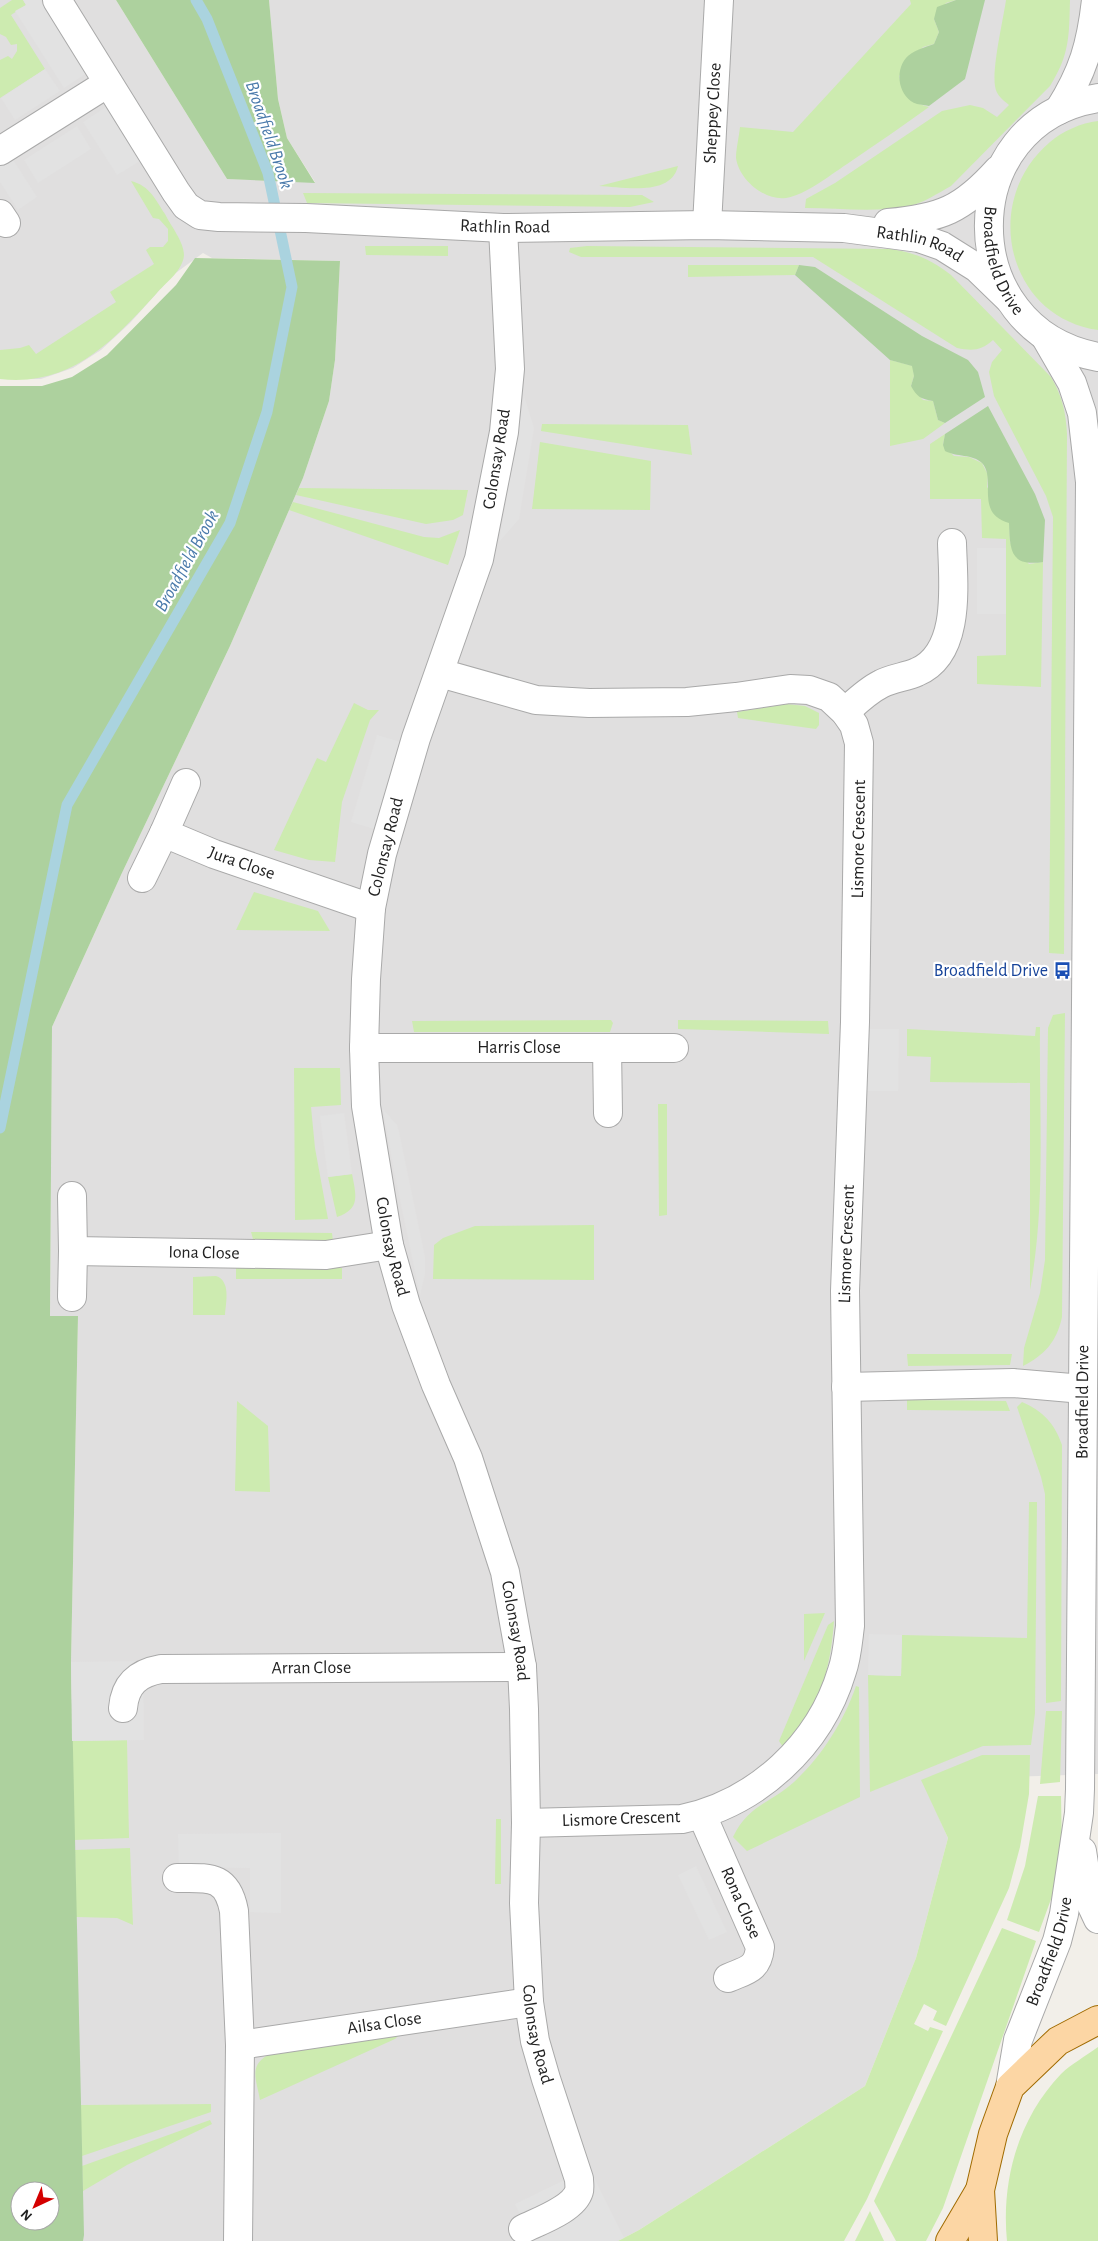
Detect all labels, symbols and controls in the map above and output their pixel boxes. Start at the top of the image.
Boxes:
street label: Sheppey Close [701,62,725,164]
water label: Broadfield Brook [242,79,296,192]
street label: Broadfield Drive [980,205,1027,319]
street label: Rathlin Road [459,217,550,237]
street label: Rathlin Road [875,223,966,266]
street label: Colonsay Road [480,407,514,511]
water label: Broadfield Brook [151,507,223,615]
street label: Lismore Crescent [849,779,869,898]
street label: Colonsay Road [365,796,407,898]
street label: Jura Close [206,844,277,883]
bus stop icon: Broadfield Drive [1052,961,1072,981]
place label: Broadfield Drive [934,962,1048,980]
street label: Harris Close [477,1039,561,1057]
street label: Lismore Crescent [836,1184,858,1304]
street label: Colonsay Road [372,1196,412,1298]
street label: Iona Close [168,1244,240,1263]
street label: Broadfield Drive [1074,1345,1092,1459]
street label: Colonsay Road [498,1579,532,1682]
street label: Arran Close [271,1659,351,1677]
street label: Lismore Crescent [561,1808,681,1830]
street label: Rona Close [717,1864,764,1941]
street label: Broadfield Drive [1023,1896,1075,2009]
street label: Colonsay Road [519,1984,556,2086]
street label: Ailsa Close [346,2009,423,2038]
north arrow [10,2181,60,2231]
text: N [18,2206,35,2223]

